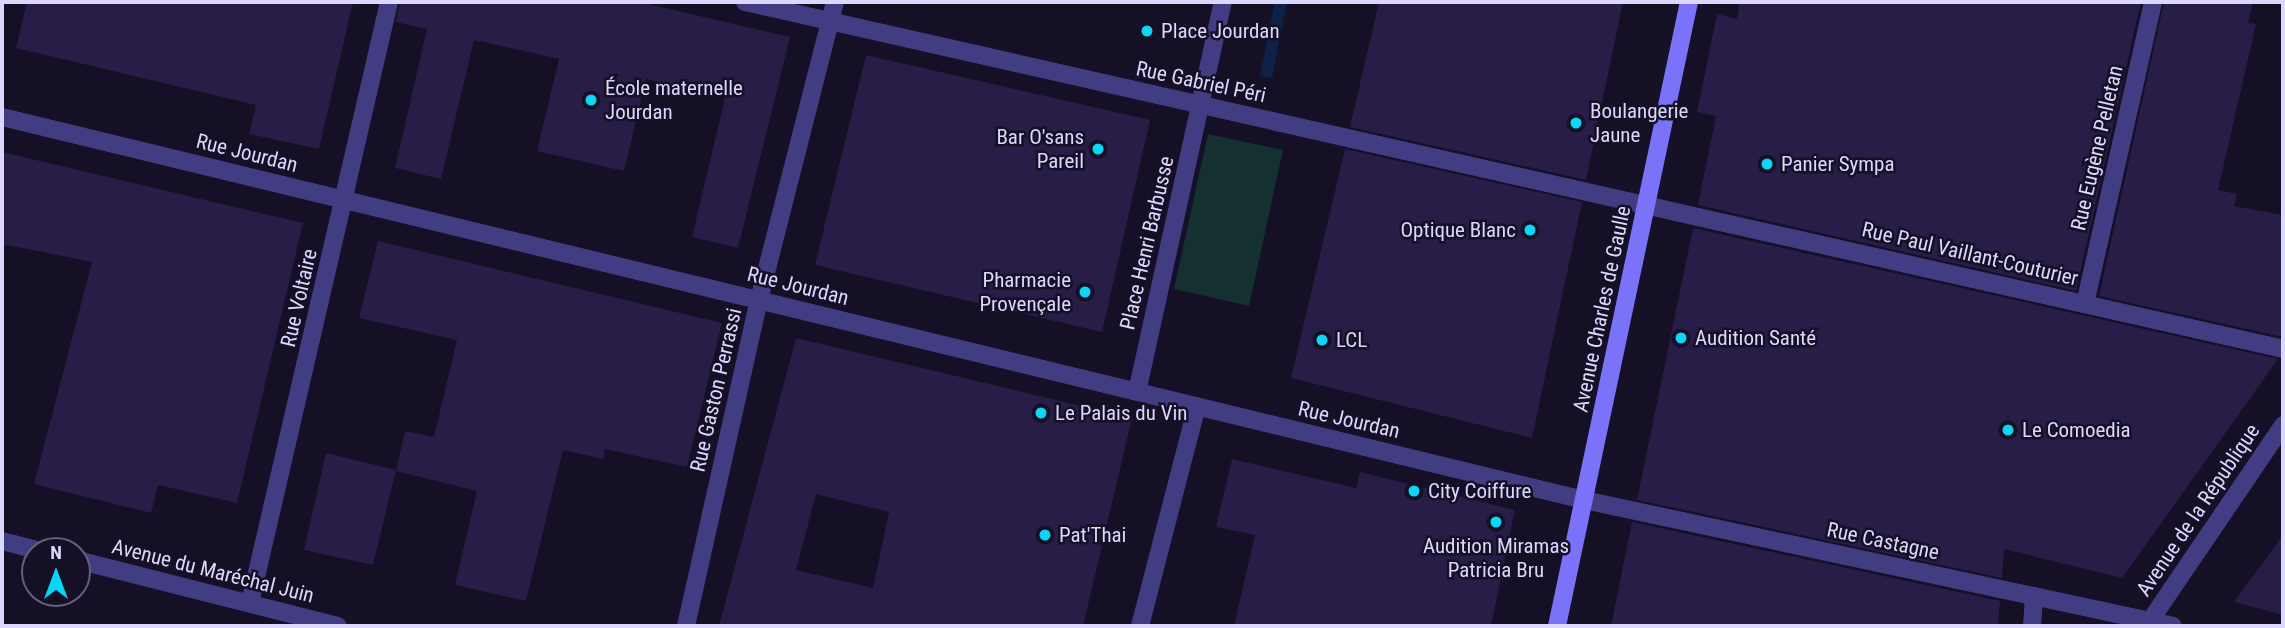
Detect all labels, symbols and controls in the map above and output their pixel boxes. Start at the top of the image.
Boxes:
place label: Place Jourdan [1161,18,1280,44]
marker: Place Jourdan [1139,23,1155,39]
street label: Rue Gabriel Péri [1134,56,1268,108]
street label: Rue Eugène Pelletan [2066,63,2128,233]
place label: École maternelle Jourdan [605,75,743,125]
marker: École maternelle Jourdan [583,92,599,108]
place label: Boulangerie Jaune [1590,98,1688,148]
marker: Boulangerie Jaune [1568,115,1584,131]
place label: Bar O'sans Pareil [996,124,1084,174]
street label: Rue Jourdan [194,128,300,178]
marker: Bar O'sans Pareil [1090,141,1106,157]
place label: Panier Sympa [1781,151,1895,177]
street label: Place Henri Barbusse [1115,154,1179,332]
marker: Panier Sympa [1759,156,1775,172]
street label: Avenue Charles de Gaulle [1568,204,1636,414]
place label: Optique Blanc [1400,217,1516,243]
street label: Rue Paul Vaillant-Couturier [1859,217,2081,291]
marker: Optique Blanc [1522,222,1538,238]
street label: Rue Voltaire [276,247,322,349]
street label: Rue Jourdan [745,261,851,311]
place label: Pharmacie Provençale [979,267,1071,317]
marker: Pharmacie Provençale [1077,284,1093,300]
street label: Rue Gaston Perrassi [685,306,747,474]
place label: Audition Santé [1695,325,1816,351]
place label: LCL [1336,327,1367,353]
marker: Audition Santé [1673,330,1689,346]
marker: LCL [1314,332,1330,348]
street label: Rue Jourdan [1296,396,1402,444]
place label: Le Palais du Vin [1055,400,1187,426]
marker: Le Palais du Vin [1033,405,1049,421]
place label: Le Comoedia [2022,417,2131,443]
street label: Avenue de la République [2131,419,2265,601]
marker: Le Comoedia [2000,422,2016,438]
place label: City Coiffure [1428,478,1531,504]
marker: City Coiffure [1406,483,1422,499]
marker: Audition Miramas Patricia Bru [1488,514,1504,530]
street label: Rue Castagne [1825,517,1941,565]
place label: Pat'Thai [1059,522,1126,548]
marker: Pat'Thai [1037,527,1053,543]
place label: Audition Miramas Patricia Bru [1423,533,1569,583]
street label: Avenue du Maréchal Juin [109,534,317,608]
north arrow [21,537,91,607]
text: N [50,541,62,564]

